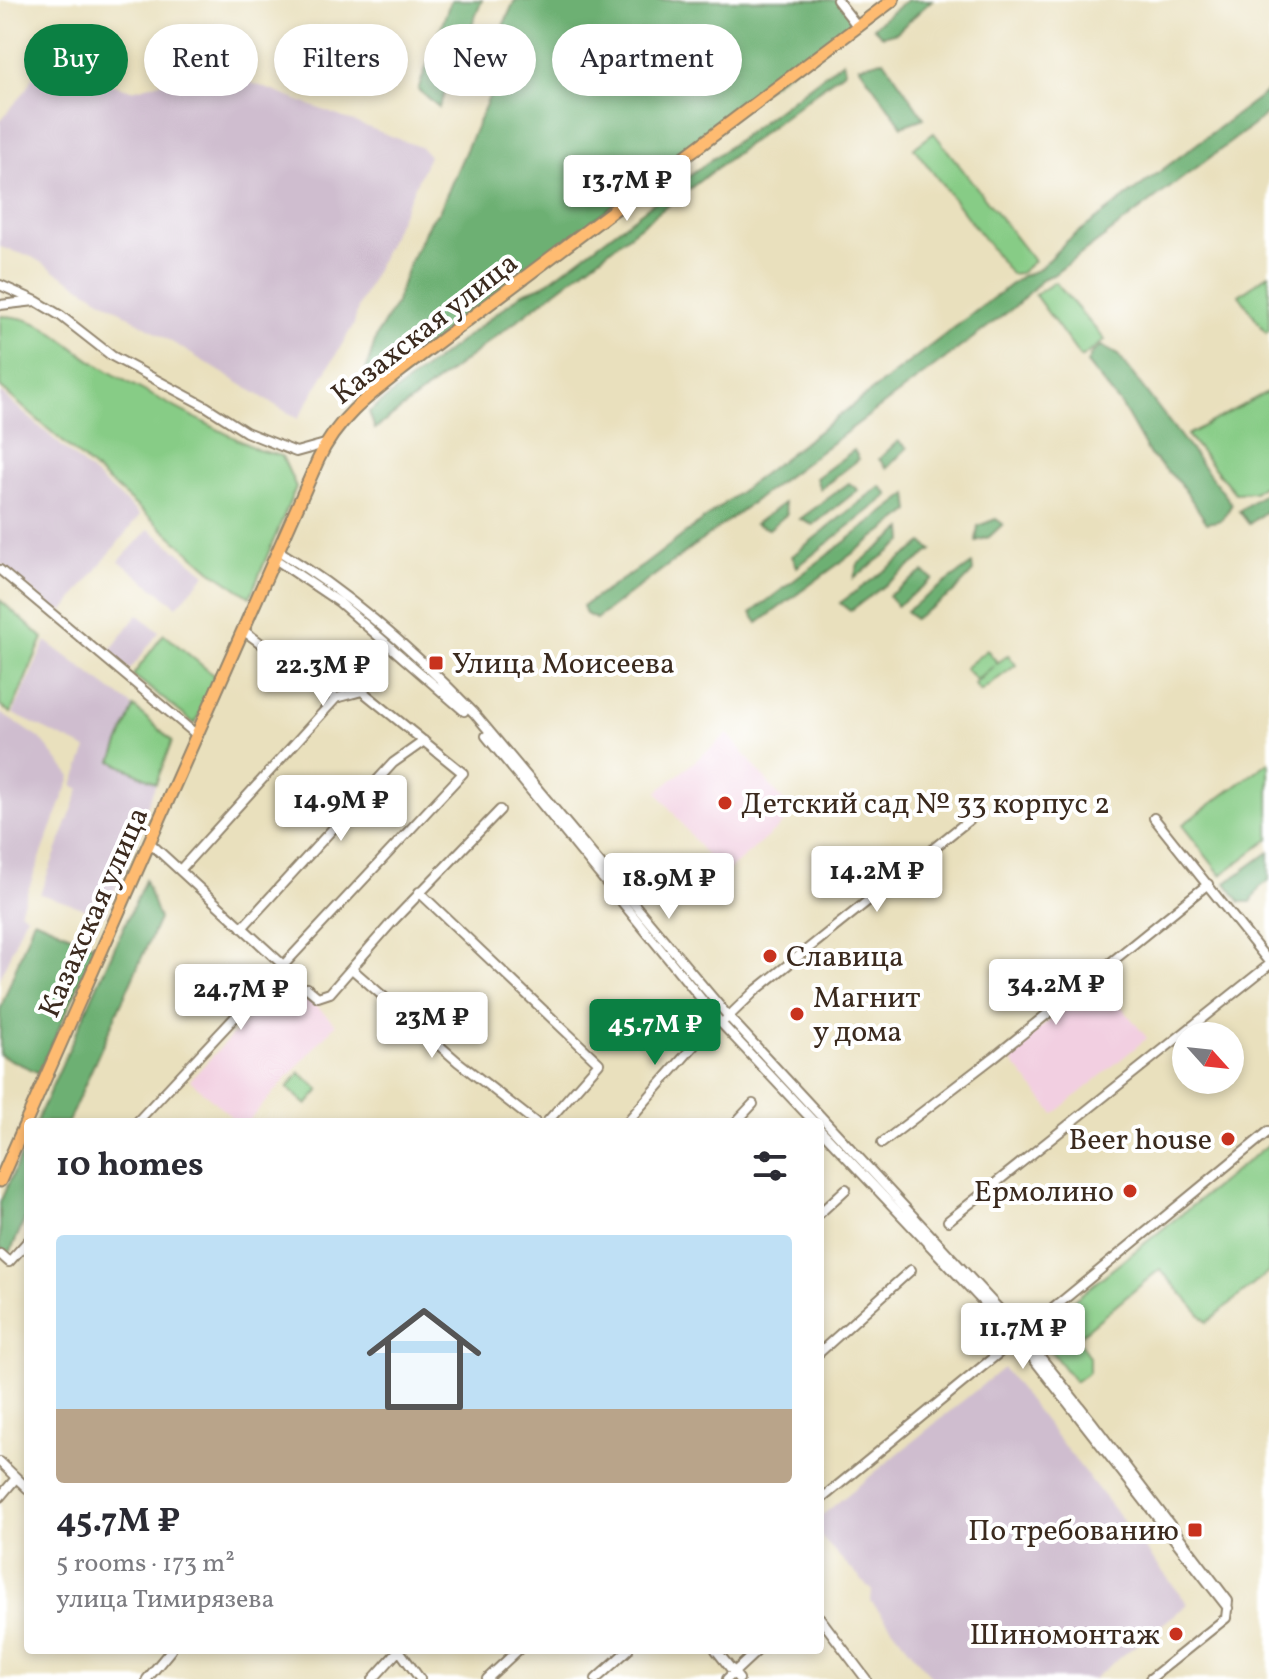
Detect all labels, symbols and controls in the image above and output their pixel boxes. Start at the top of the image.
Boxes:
chip: Buy [24,24,128,96]
chip: Rent [144,24,258,96]
chip: Filters [274,24,408,96]
chip: New [424,24,536,96]
chip: Apartment [552,24,742,96]
pin: 13.7M ₽ [553,155,701,223]
text: 13.7M ₽ [582,163,672,199]
street label: Казахская улица [323,243,527,416]
pin: 22.3M ₽ [249,640,397,708]
place label: Улица Моисеева [452,644,675,686]
text: 22.3M ₽ [275,648,371,684]
marker: Улица Моисеева [427,654,445,672]
pin: 14.9M ₽ [267,775,415,843]
text: 14.9M ₽ [293,783,389,819]
place label: Детский сад № 33 корпус 2 [741,784,1110,826]
marker: Детский сад № 33 корпус 2 [716,794,734,812]
street label: Казахская улица [30,801,160,1025]
pin: 14.2M ₽ [803,846,951,914]
pin: 18.9M ₽ [595,853,743,921]
text: 14.2M ₽ [829,854,925,890]
text: 18.9M ₽ [622,861,716,897]
place label: Славица [786,937,904,979]
marker: Славица [761,947,779,965]
pin: 34.2M ₽ [982,959,1130,1027]
pin: 24.7M ₽ [167,964,315,1032]
text: 34.2M ₽ [1007,967,1105,1003]
text: 24.7M ₽ [193,972,289,1008]
place label: Магнит у дома [813,978,920,1054]
pin: 23M ₽ [376,992,488,1060]
pin: 45.7M ₽ [581,999,729,1067]
text: 23M ₽ [395,1000,469,1036]
marker: Магнит у дома [788,1005,806,1023]
text: 45.7M ₽ [607,1007,703,1043]
north arrow [1172,1022,1244,1094]
map controls [1172,1022,1244,1094]
place label: Beer house [1068,1120,1212,1162]
marker: Beer house [1219,1130,1237,1148]
text: 10 homes [56,1143,204,1190]
icon: filters [748,1144,792,1188]
place label: Ермолино [974,1172,1114,1214]
marker: Ермолино [1121,1182,1139,1200]
icon: home [352,1287,496,1431]
pin: 11.7M ₽ [949,1303,1097,1371]
text: 11.7M ₽ [979,1311,1067,1347]
text: 45.7M ₽ [56,1499,180,1546]
place label: По требованию [968,1511,1179,1553]
marker: По требованию [1186,1521,1204,1539]
text: 5 rooms · 173 m² [56,1546,235,1582]
text: улица Тимирязева [56,1582,274,1618]
place label: Шиномонтаж [970,1615,1160,1657]
marker: Шиномонтаж [1167,1625,1185,1643]

